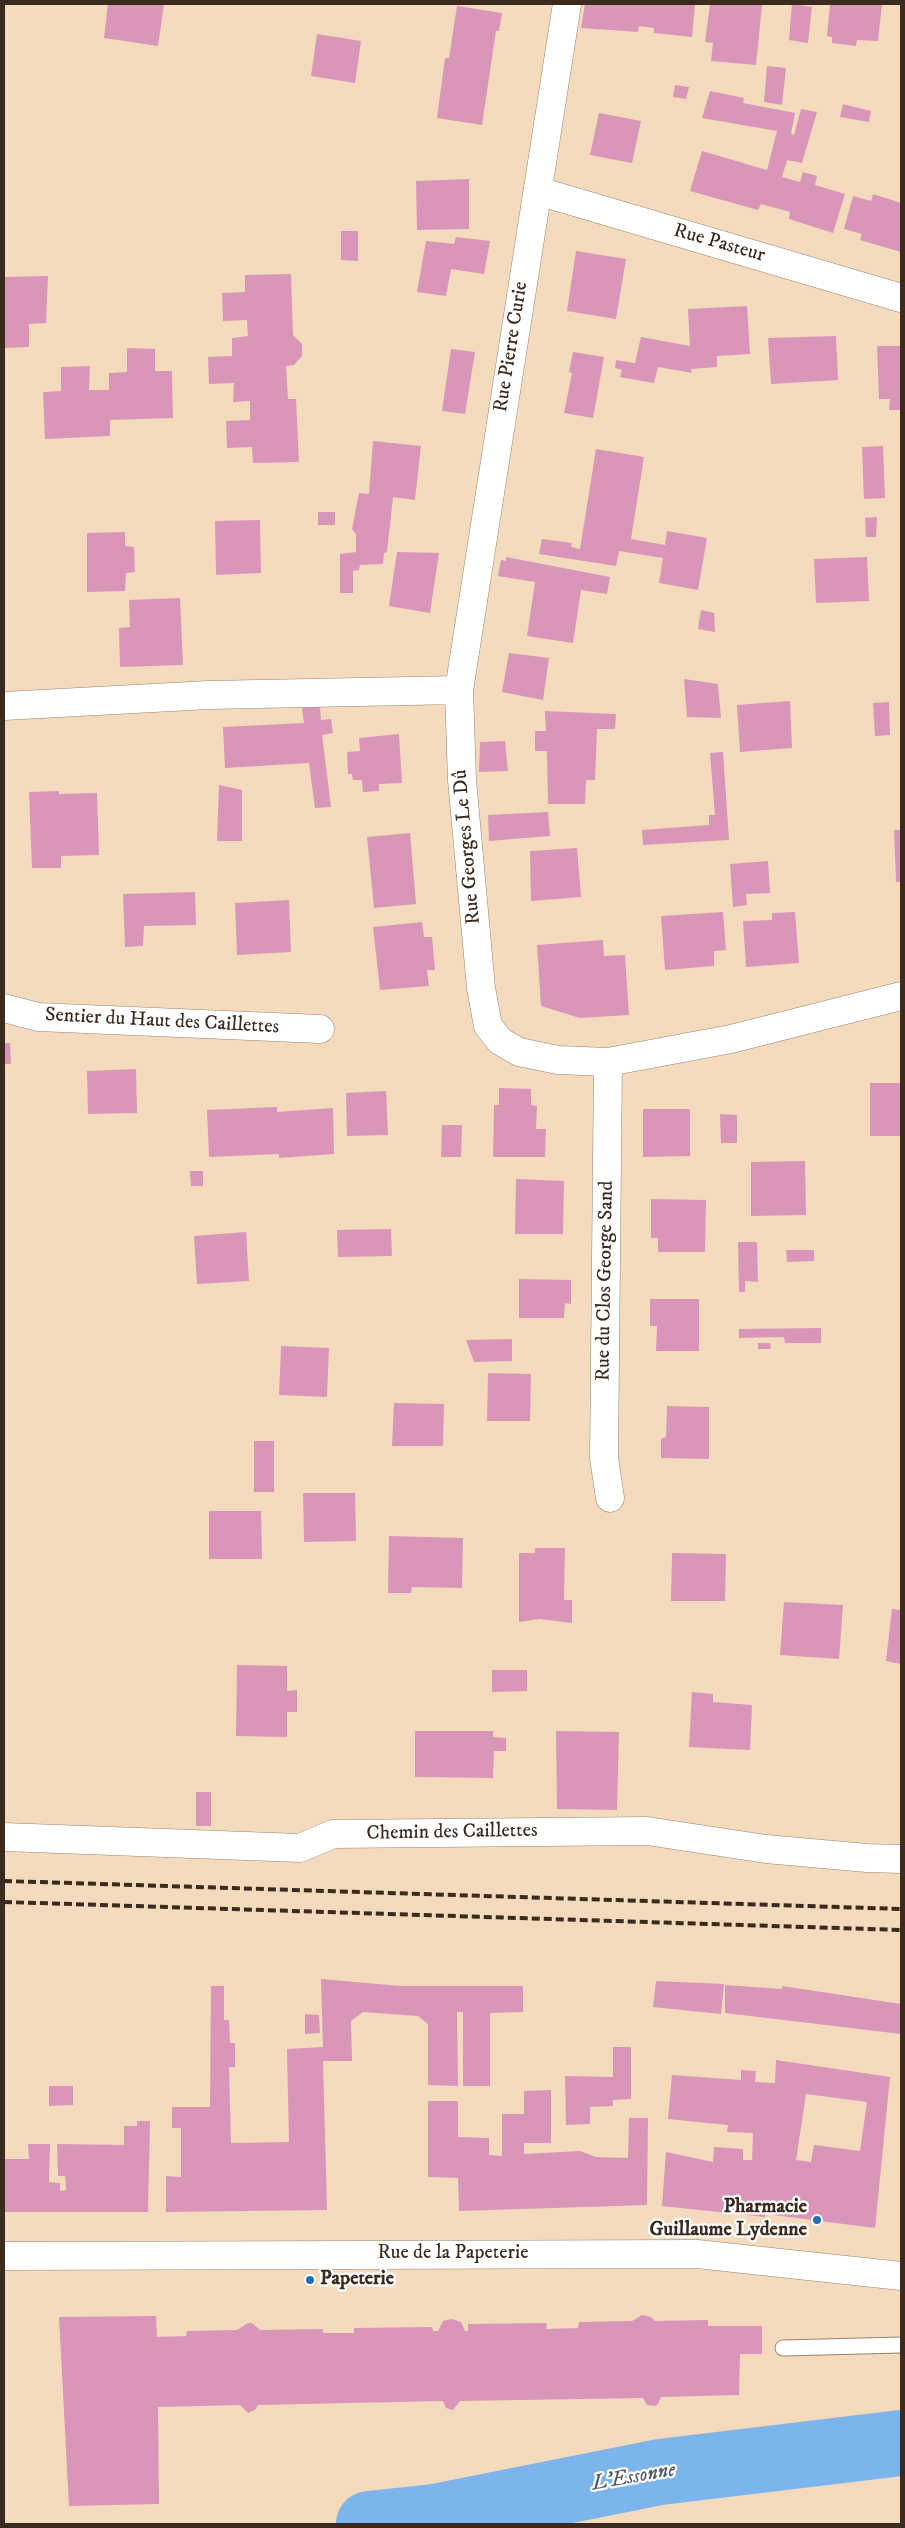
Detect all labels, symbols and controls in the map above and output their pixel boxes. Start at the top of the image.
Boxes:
street label: Rue Pasteur [670,219,768,269]
street label: Rue Pierre Curie [490,280,534,414]
street label: Rue Georges Le Dû [449,769,487,925]
street label: Sentier du Haut des Caillettes [44,1004,280,1040]
street label: Rue du Clos George Sand [592,1181,620,1381]
street label: Chemin des Caillettes [366,1820,538,1846]
place label: Pharmacie Guillaume Lydenne [650,2196,807,2243]
marker: Pharmacie Guillaume Lydenne [811,2214,823,2226]
street label: Rue de la Papeterie [378,2242,528,2266]
place label: Papeterie [320,2268,394,2292]
marker: Papeterie [304,2274,316,2286]
water label: L'Essonne [590,2458,678,2498]

